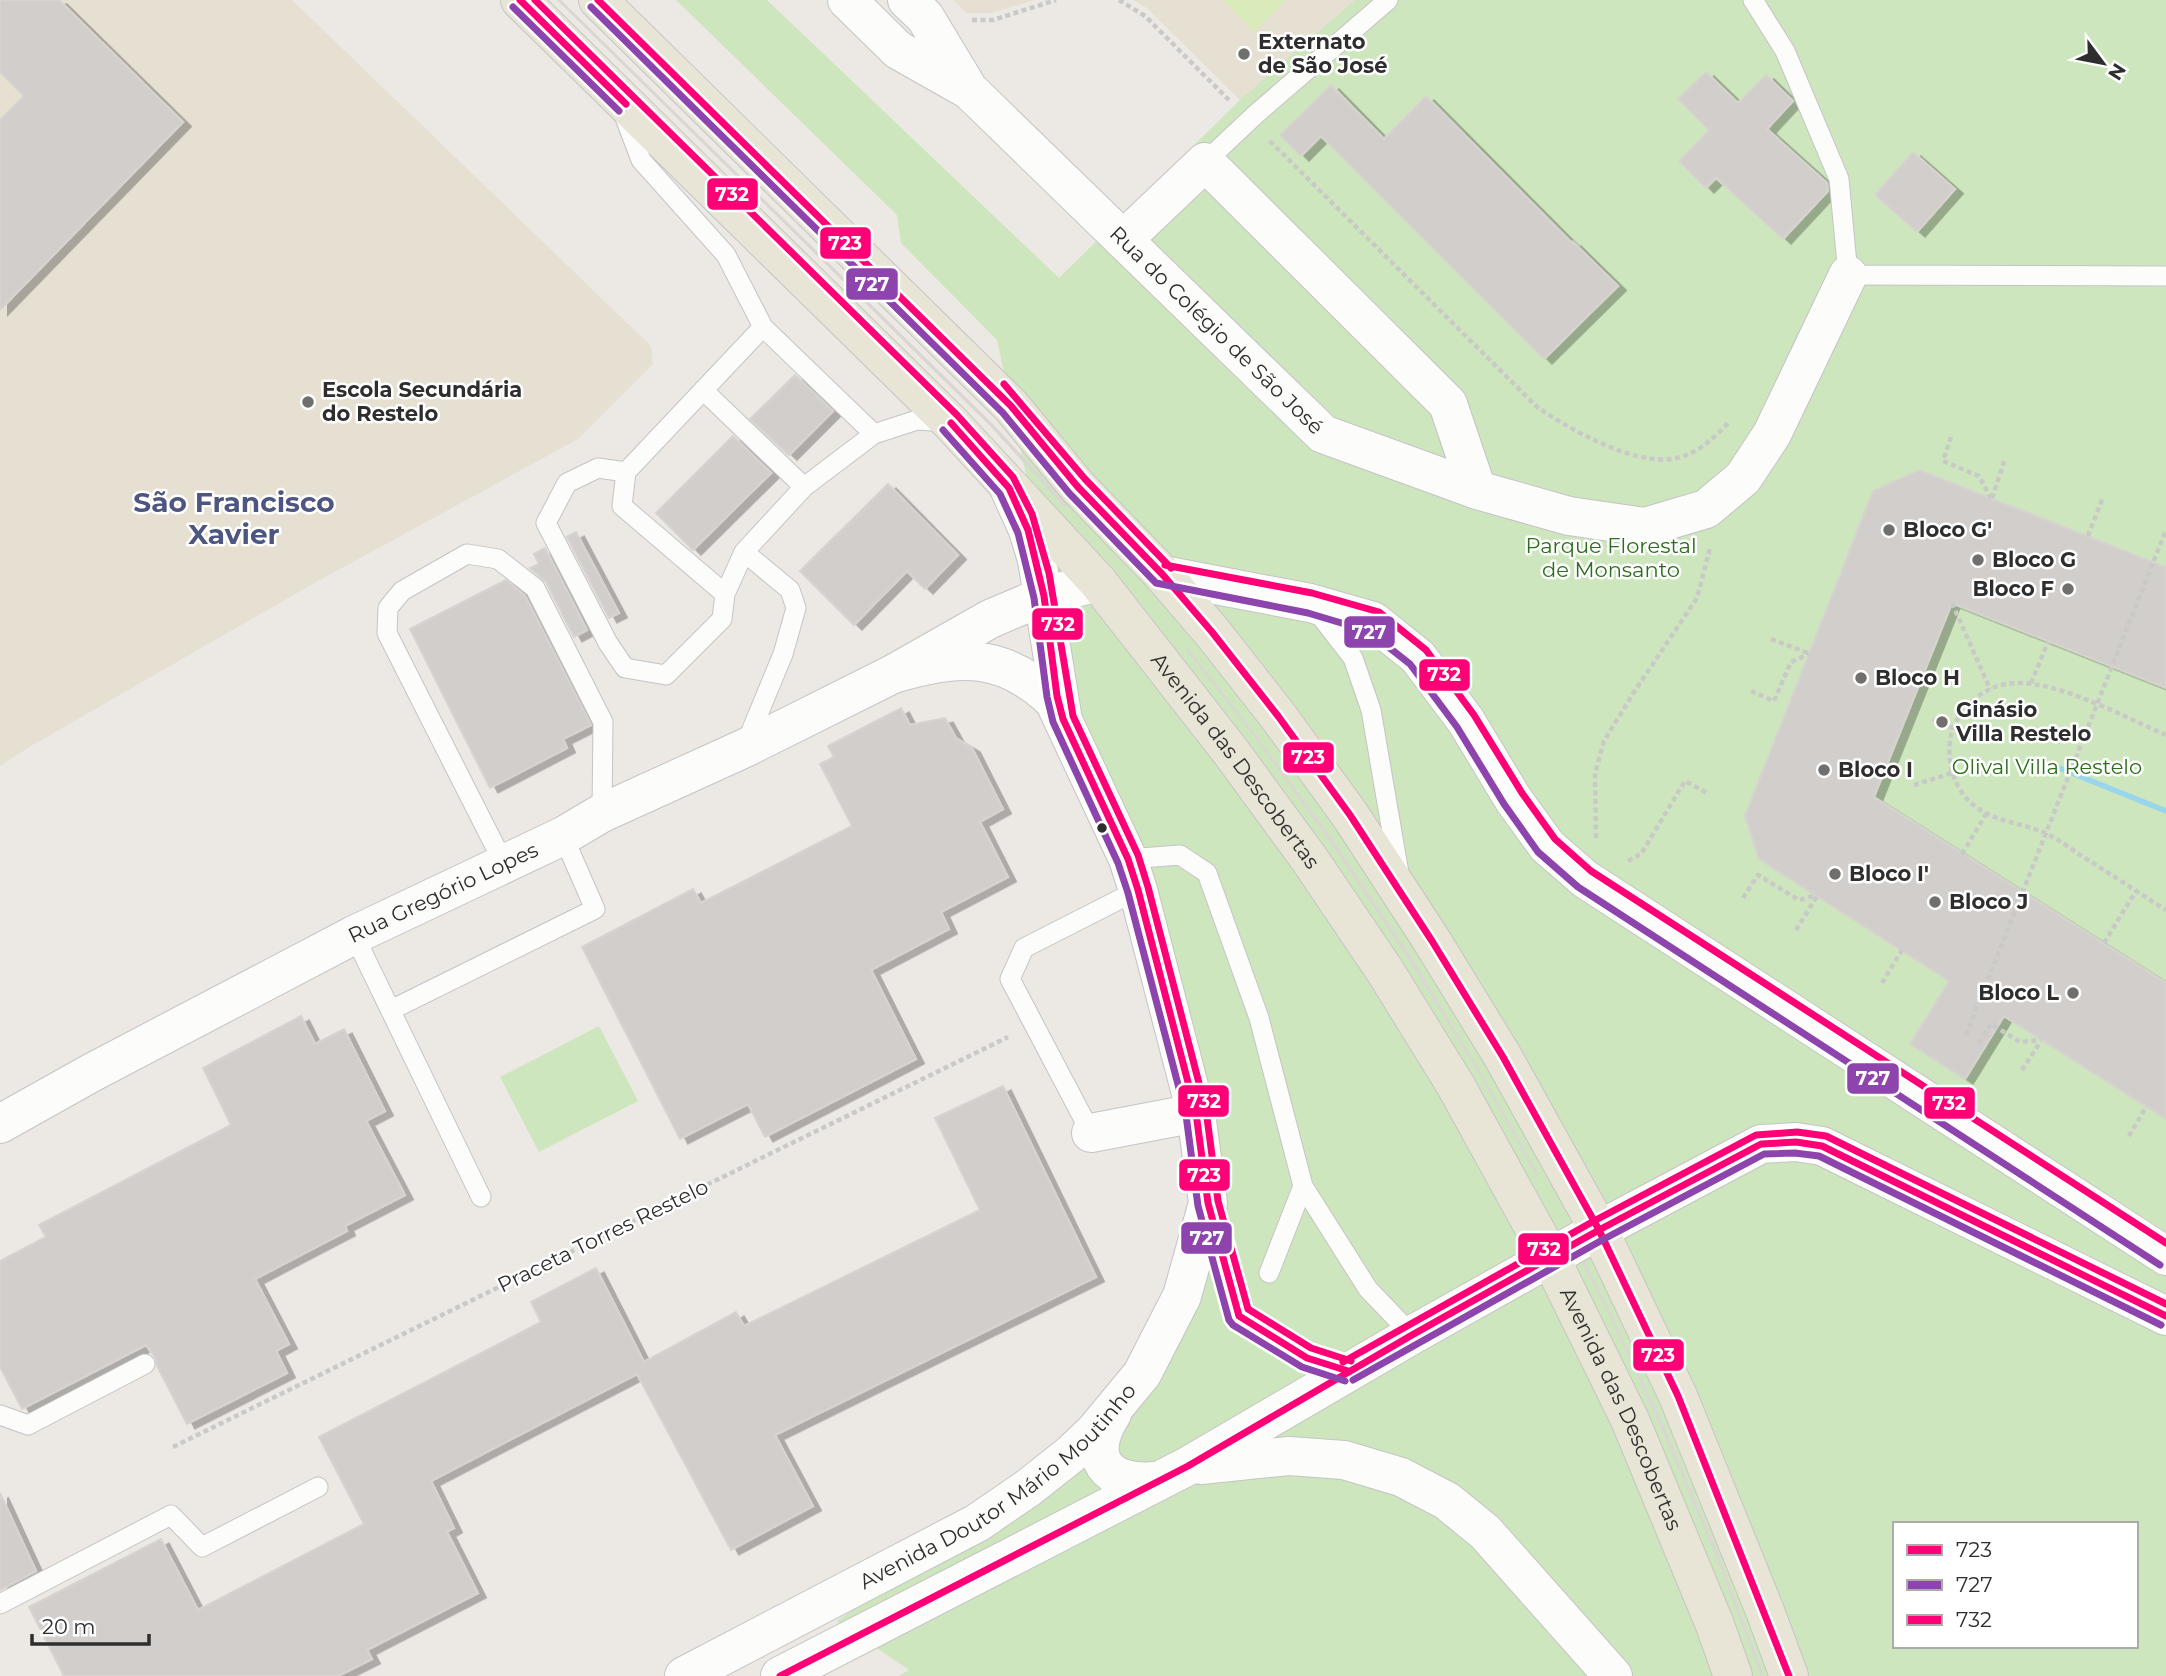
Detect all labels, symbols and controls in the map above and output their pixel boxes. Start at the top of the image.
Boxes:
north arrow [2068,28,2138,98]
place label: Externato de São José [1258,29,1387,78]
marker: Externato de São José [1236,46,1252,62]
text: N [2103,59,2131,84]
line badge: 732 [706,177,759,211]
text: 732 [715,183,749,206]
street label: Rua do Colégio de São José [1105,221,1329,439]
line badge: 723 [819,226,872,260]
text: 723 [828,232,862,255]
line badge: 727 [845,267,899,301]
text: 727 [855,273,890,296]
place label: Escola Secundária do Restelo [322,377,522,426]
marker: Escola Secundária do Restelo [300,394,316,410]
district label: São Francisco Xavier [133,485,335,551]
place label: Bloco G' [1903,517,1992,542]
marker: Bloco G' [1881,522,1897,538]
park label: Parque Florestal de Monsanto [1525,533,1697,582]
place label: Bloco G [1992,547,2076,572]
marker: Bloco G [1970,552,1986,568]
place label: Bloco F [1972,576,2054,601]
marker: Bloco F [2060,581,2076,597]
line badge: 732 [1031,607,1084,641]
text: 732 [1041,613,1075,636]
line badge: 727 [1343,615,1396,649]
text: 727 [1352,621,1387,644]
street label: Avenida das Descobertas [1146,648,1325,873]
line badge: 732 [1418,658,1471,692]
text: 732 [1427,663,1461,686]
place label: Bloco H [1875,665,1960,690]
marker: Bloco H [1853,670,1869,686]
place label: Ginásio Villa Restelo [1955,697,2092,746]
marker: Ginásio Villa Restelo [1934,714,1950,730]
line badge: 723 [1282,741,1335,774]
text: 723 [1291,746,1325,769]
park label: Olival Villa Restelo [1952,754,2142,779]
place label: Bloco I [1838,757,1913,782]
marker: Bloco I [1816,762,1832,778]
unlabelled marker [1095,821,1109,835]
street label: Rua Gregório Lopes [344,837,542,948]
place label: Bloco I' [1849,861,1929,886]
marker: Bloco I' [1827,866,1843,882]
place label: Bloco J [1949,889,2028,914]
marker: Bloco J [1927,894,1943,910]
place label: Bloco L [1978,980,2059,1005]
marker: Bloco L [2065,985,2081,1001]
line badge: 727 [1846,1062,1900,1095]
text: 727 [1856,1067,1891,1090]
line badge: 732 [1177,1084,1230,1118]
line badge: 732 [1923,1086,1976,1120]
text: 732 [1187,1090,1221,1113]
text: 732 [1932,1092,1966,1115]
line badge: 723 [1178,1158,1231,1192]
text: 723 [1187,1164,1221,1187]
street label: Praceta Torres Restelo [493,1174,712,1298]
line badge: 727 [1180,1221,1233,1255]
text: 727 [1190,1227,1225,1250]
line badge: 732 [1517,1232,1570,1266]
text: 732 [1527,1238,1561,1261]
street label: Avenida das Descobertas [1555,1283,1687,1534]
line badge: 723 [1632,1338,1685,1372]
text: 723 [1641,1344,1675,1367]
street label: Avenida Doutor Mário Moutinho [855,1378,1141,1594]
legend [1893,1522,2138,1648]
text: 723 [1956,1537,1992,1562]
text: 727 [1956,1572,1993,1597]
scale bar [32,1602,149,1646]
text: 732 [1956,1607,1992,1632]
text: 20 m [42,1614,96,1639]

